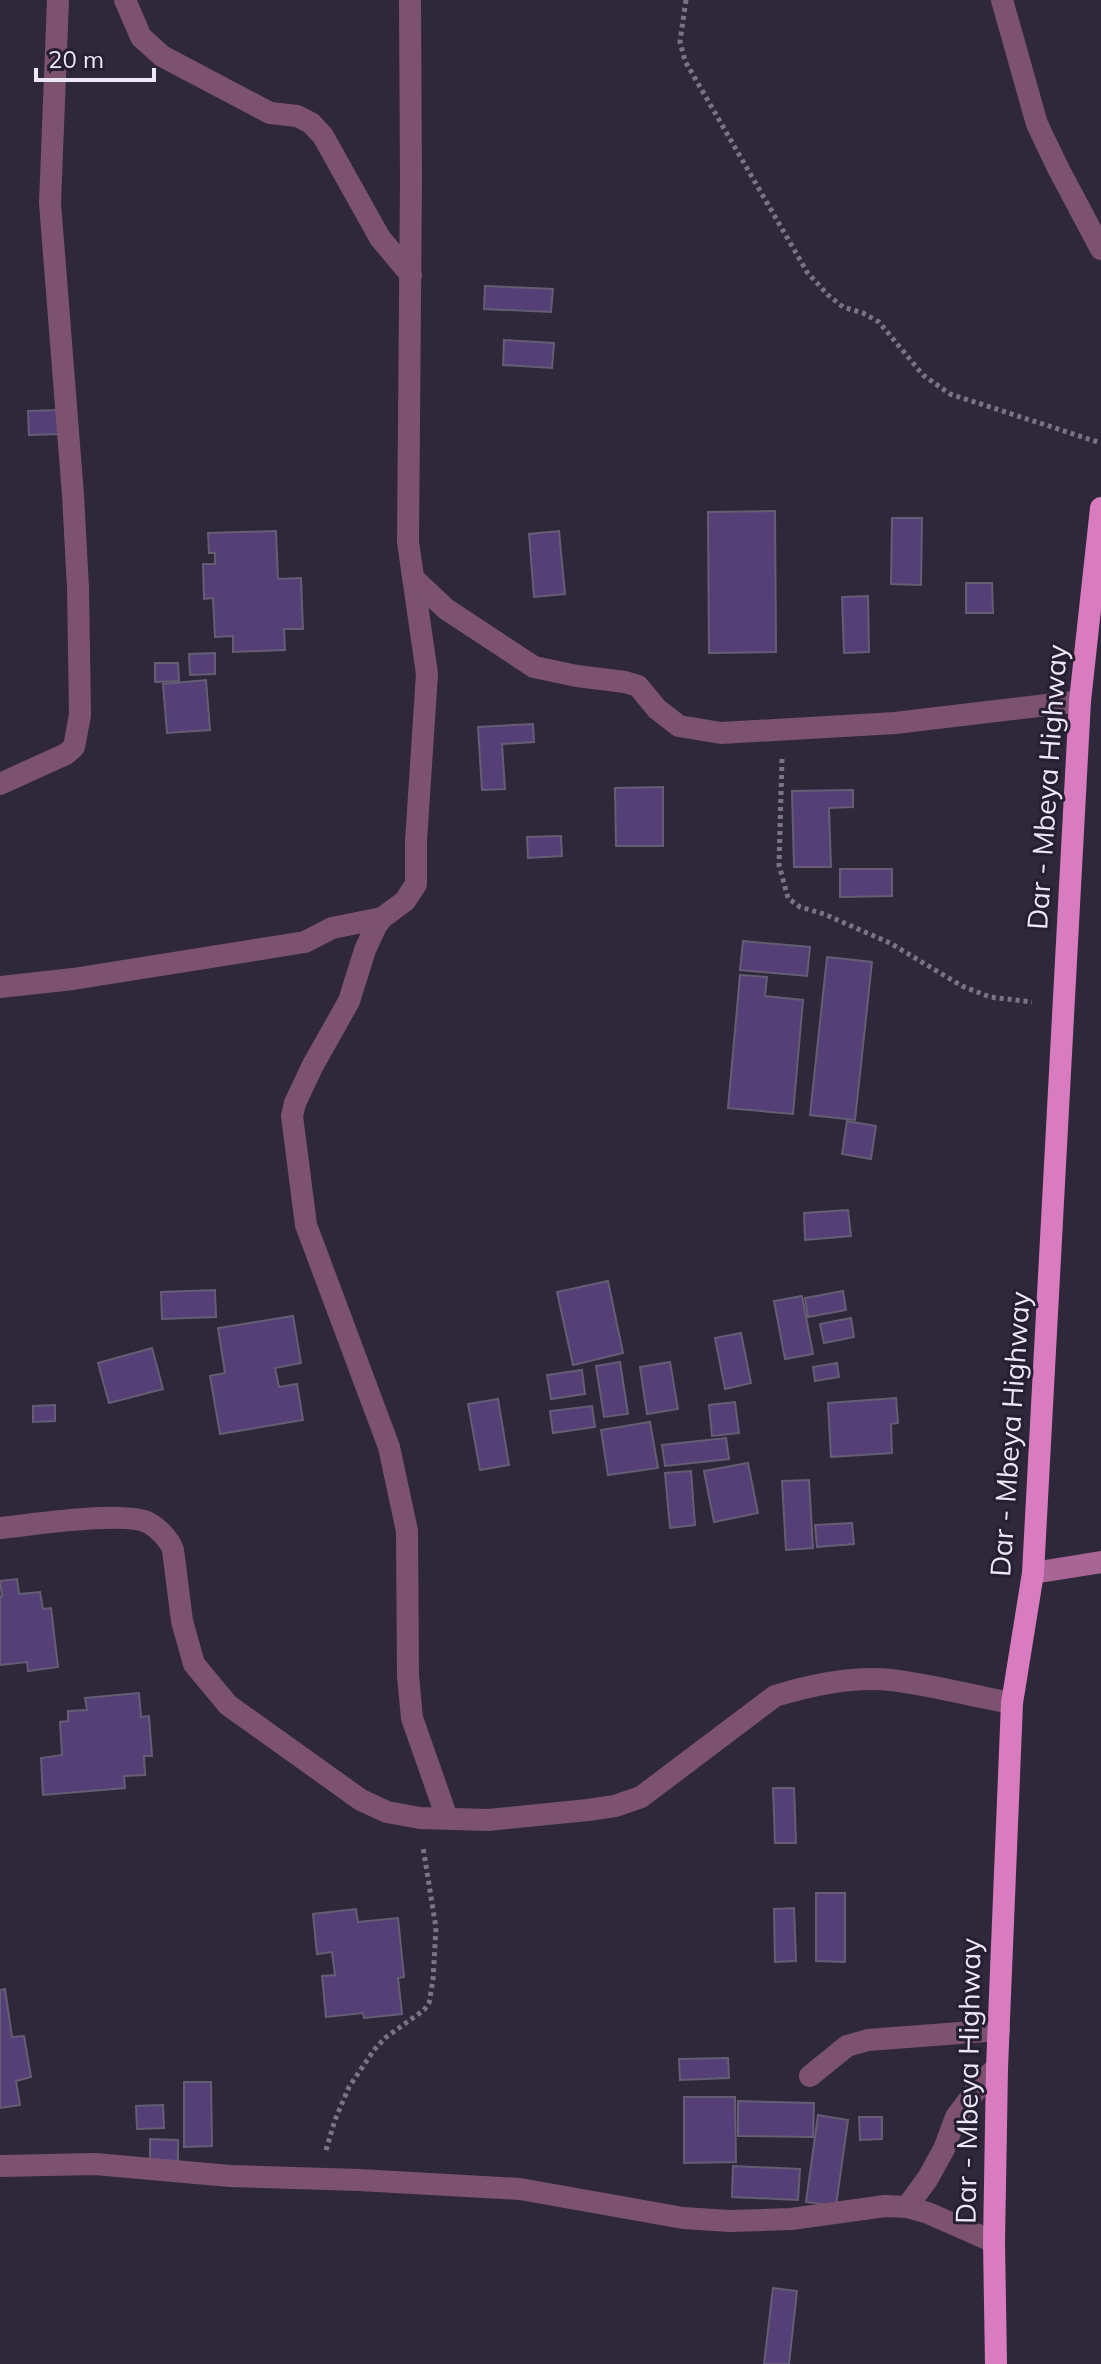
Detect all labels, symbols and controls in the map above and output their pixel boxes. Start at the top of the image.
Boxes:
scale bar [36,32,154,82]
text: 20 m [48,44,104,74]
street label: Dar - Mbeya Highway [1019,643,1074,931]
street label: Dar - Mbeya Highway [982,1290,1037,1578]
street label: Dar - Mbeya Highway [948,1938,987,2224]

